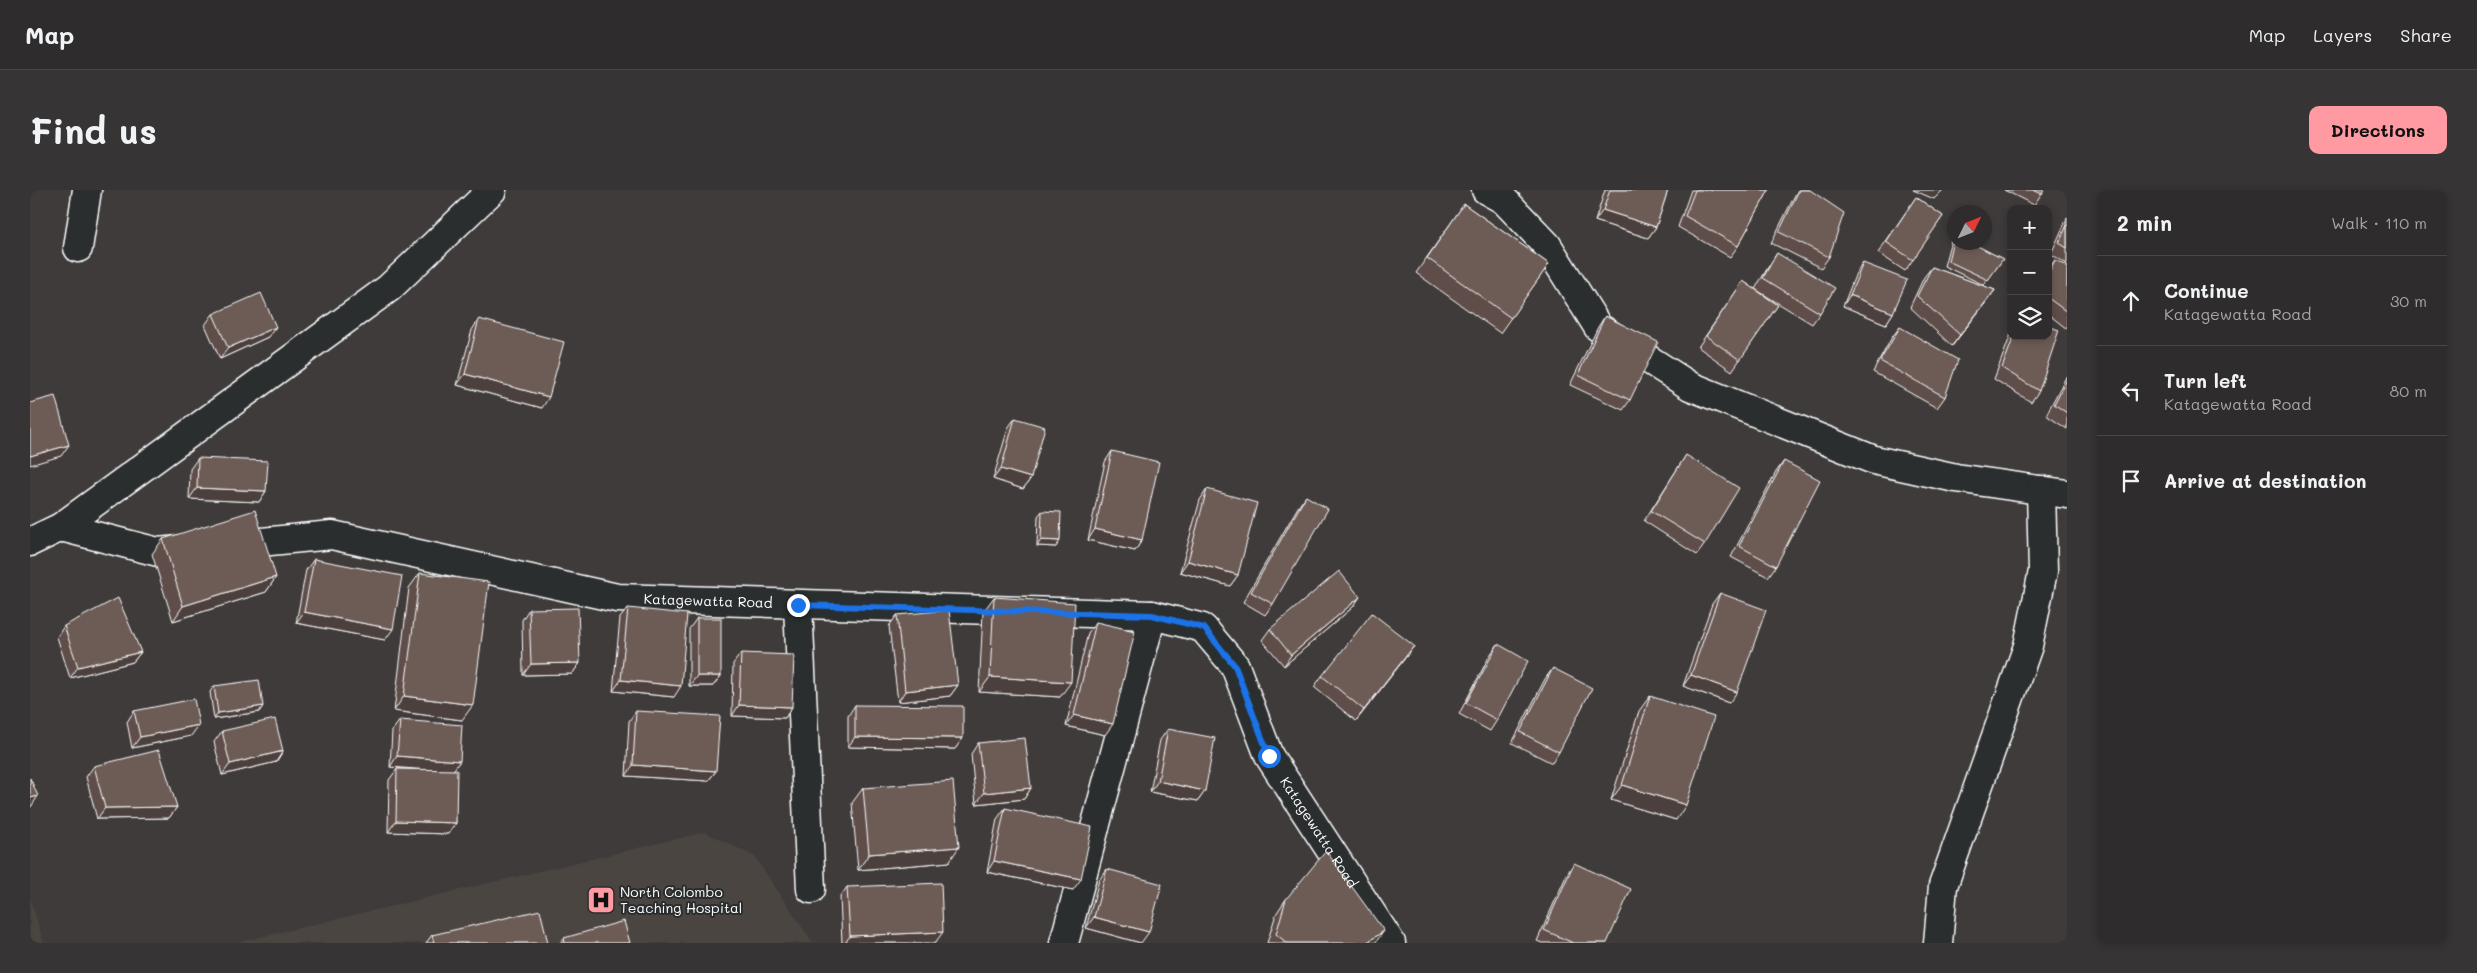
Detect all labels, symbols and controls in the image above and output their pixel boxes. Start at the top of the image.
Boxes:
text: Map [25,19,74,50]
text: Map [2249,23,2285,47]
text: Layers [2313,23,2372,47]
text: Share [2400,23,2452,47]
button: Directions [2309,106,2447,154]
text: Find us [30,107,157,153]
north arrow [1947,205,1992,250]
map controls [2007,205,2052,340]
button: + [2007,205,2052,250]
text: 2 min [2117,209,2172,236]
text: Walk · 110 m [2331,212,2427,233]
button: − [2007,250,2052,295]
text: Continue [2164,278,2249,303]
icon: ahead [2117,287,2145,315]
text: 30 m [2390,290,2427,311]
button: layers [2007,295,2052,340]
text: Katagewatta Road [2164,303,2311,324]
text: Turn left [2164,368,2247,393]
icon: left [2117,377,2145,405]
text: 80 m [2390,380,2427,401]
text: Katagewatta Road [2164,393,2311,414]
icon: arrive [2117,467,2145,495]
text: Arrive at destination [2164,468,2367,493]
street label: Katagewatta Road [643,589,773,612]
route end [787,594,810,617]
route start [1258,745,1281,768]
street label: Katagewatta Road [1276,773,1363,892]
place label: North Colombo Teaching Hospital [620,882,742,917]
hospital icon: North Colombo Teaching Hospital [586,885,616,915]

